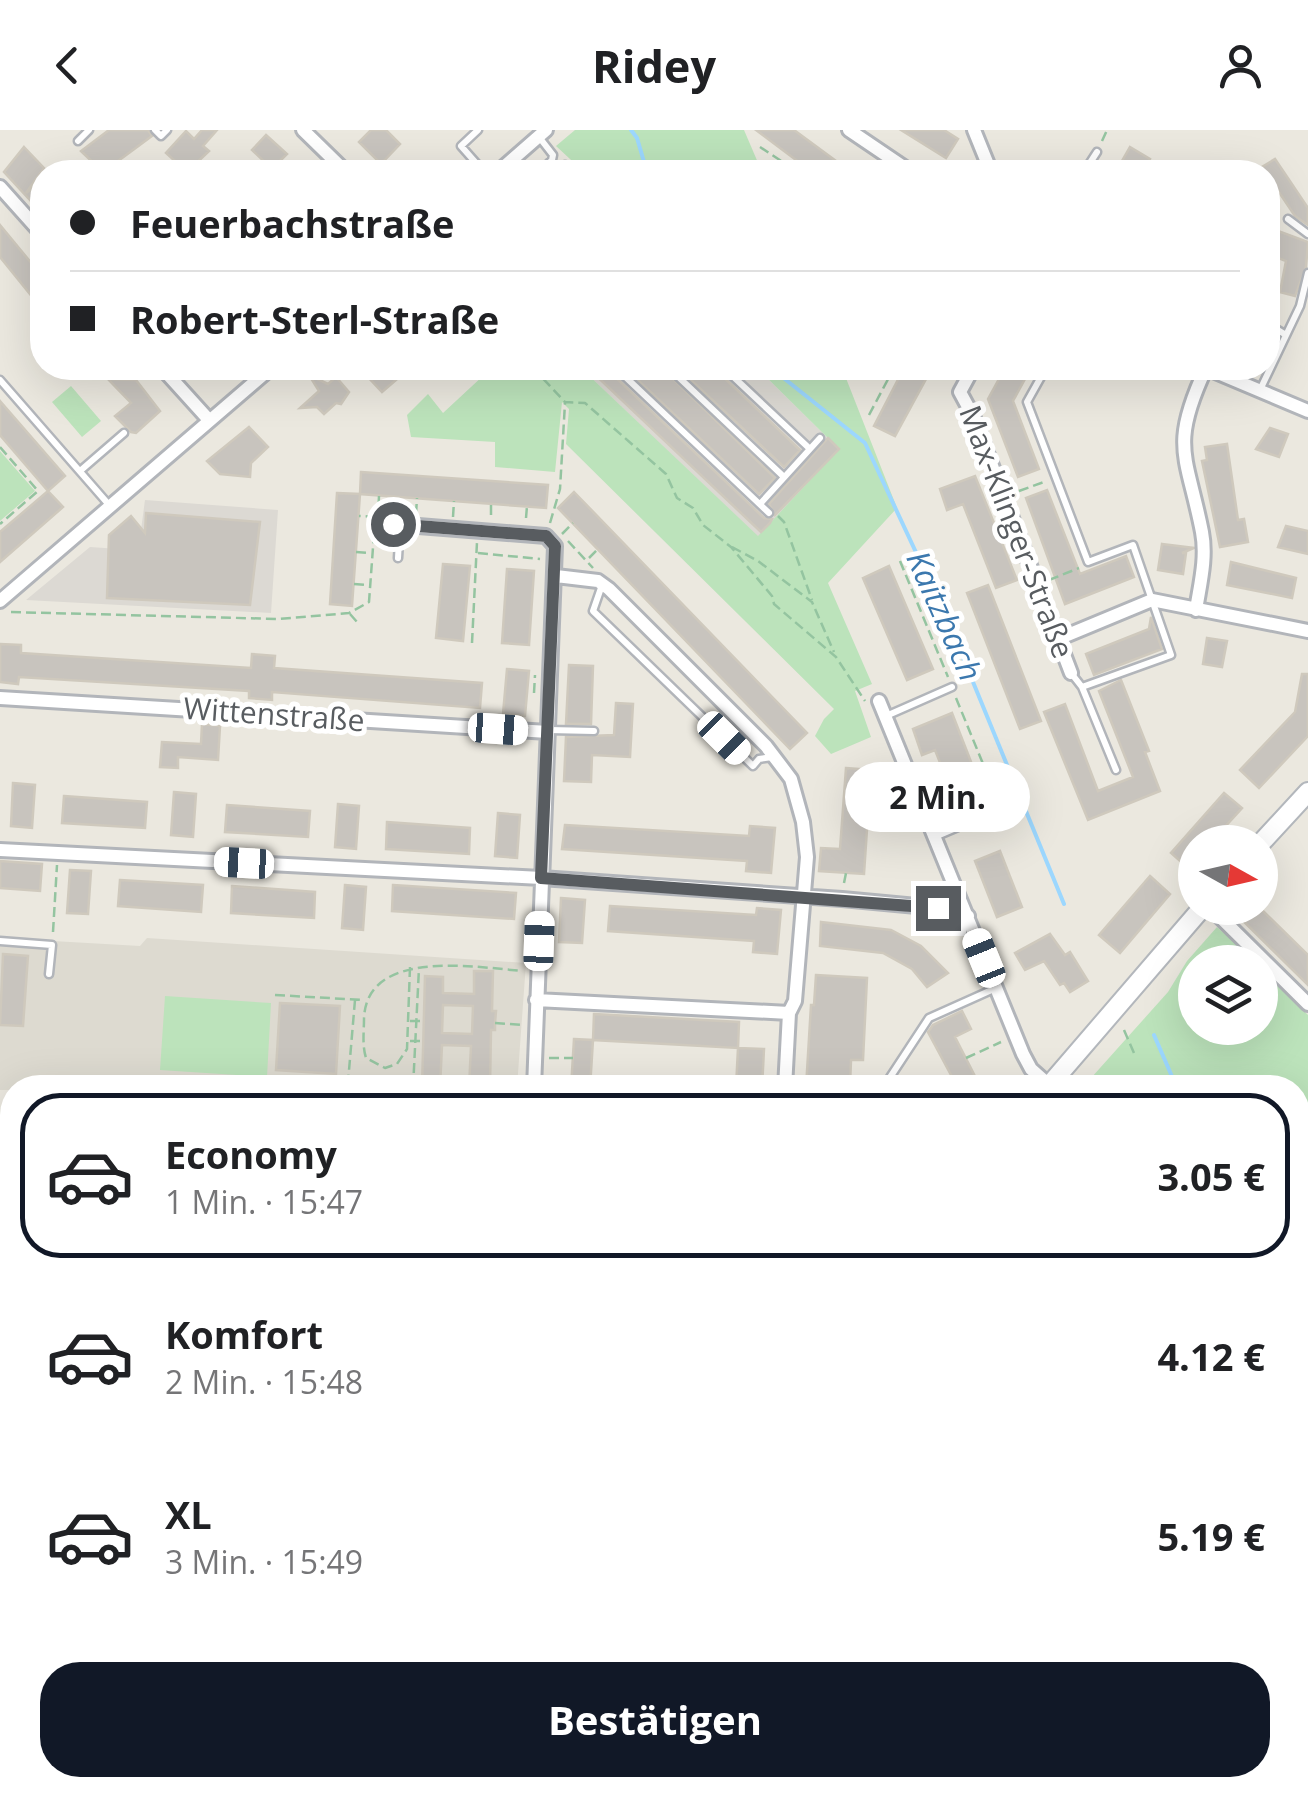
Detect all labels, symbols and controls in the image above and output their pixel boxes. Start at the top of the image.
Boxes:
text: Ridey [592,35,716,96]
icon: back [40,38,95,93]
icon: person [1213,38,1268,93]
text: Feuerbachstraße [130,197,455,249]
text: Robert-Sterl-Straße [130,293,499,345]
street label: Max-Klinger-Straße [950,399,1084,664]
route start [371,502,416,547]
water label: Kaitzbach [898,543,993,687]
street label: Wittenstraße [182,687,366,740]
car [692,706,756,770]
car [467,712,529,746]
callout: 2 Min. [846,763,1030,833]
text: 2 Min. [889,775,986,818]
north arrow [1178,825,1278,925]
map controls [1178,825,1278,1045]
car [213,846,275,880]
route end [916,886,961,931]
car [523,910,555,972]
car [959,925,1009,991]
button: layers [1178,945,1278,1045]
text: Economy [165,1128,337,1180]
icon: car [45,1131,135,1221]
text: 3.05 € [1157,1150,1265,1202]
text: 1 Min. · 15:47 [165,1180,363,1223]
text: Komfort [165,1308,323,1360]
icon: car [45,1311,135,1401]
text: 4.12 € [1157,1330,1265,1382]
text: 2 Min. · 15:48 [165,1360,363,1403]
text: XL [165,1488,212,1540]
icon: car [45,1491,135,1581]
text: 5.19 € [1157,1510,1265,1562]
text: 3 Min. · 15:49 [165,1540,363,1583]
button: Bestätigen [40,1662,1270,1777]

